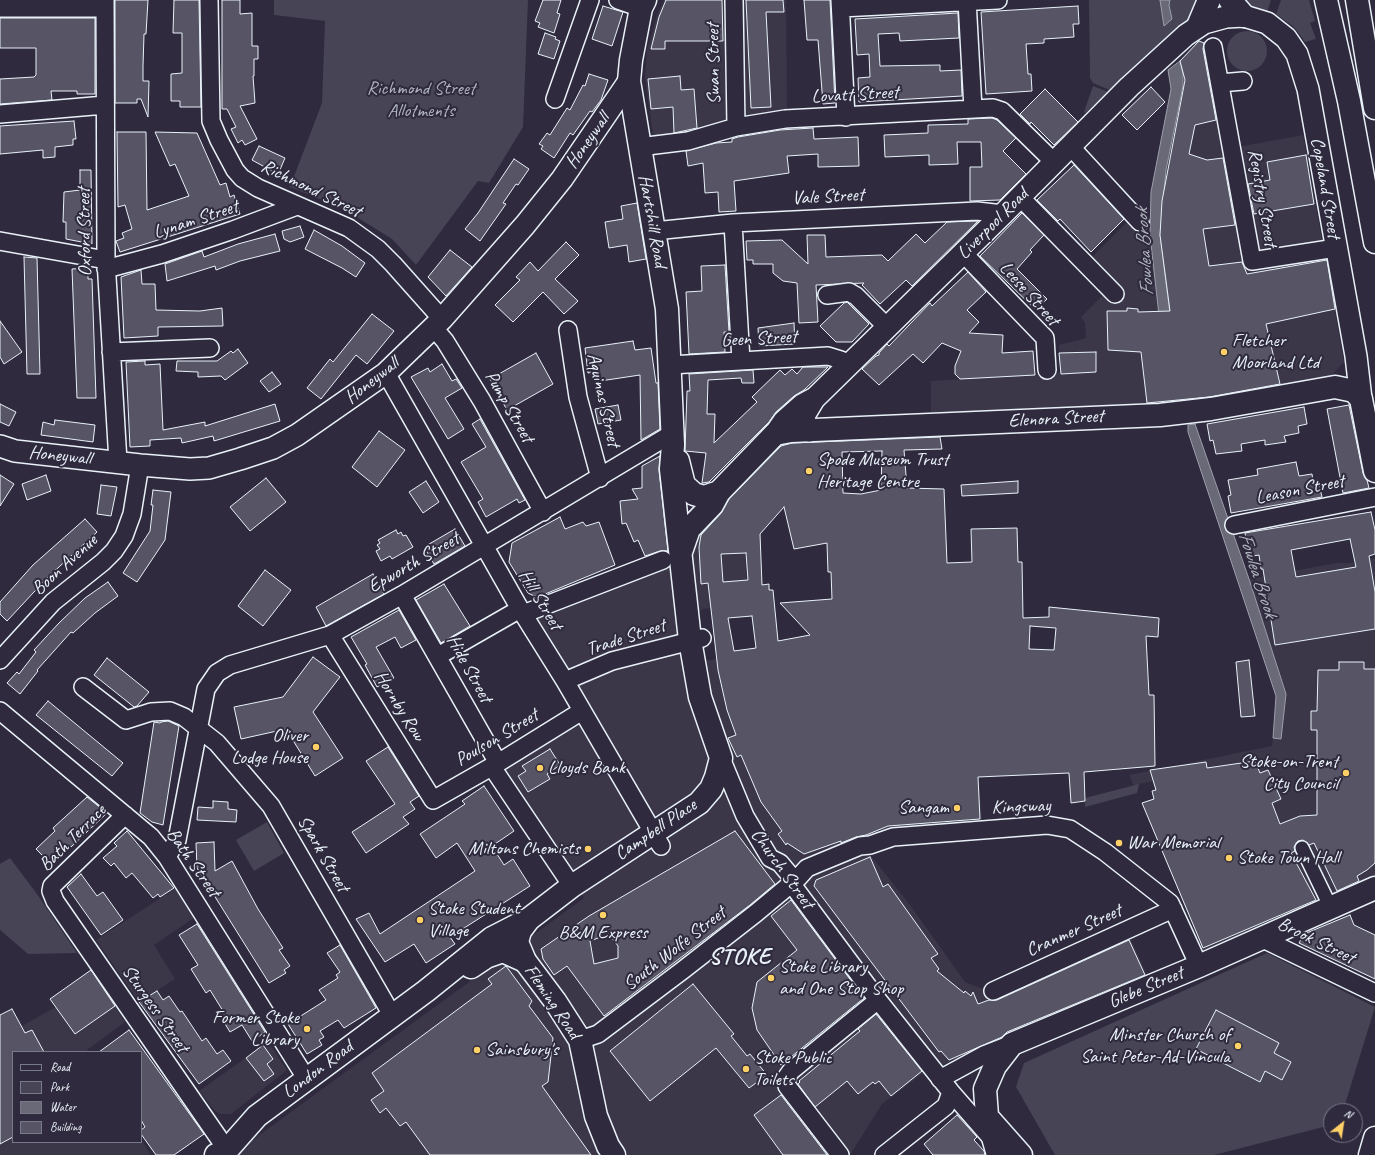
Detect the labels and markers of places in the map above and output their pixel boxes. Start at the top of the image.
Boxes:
place label: Fletcher Moorland Ltd [1232,330,1319,374]
marker: Fletcher Moorland Ltd [1219,347,1229,357]
place label: Spode Museum Trust Heritage Centre [817,449,949,493]
marker: Spode Museum Trust Heritage Centre [804,466,814,476]
place label: Oliver Lodge House [231,725,308,769]
marker: Oliver Lodge House [311,742,321,752]
place label: Stoke-on-Trent City Council [1240,751,1338,795]
place label: Lloyds Bank [548,757,625,779]
marker: Lloyds Bank [535,763,545,773]
marker: Stoke-on-Trent City Council [1341,768,1351,778]
place label: Sangam [898,797,949,819]
marker: Sangam [952,803,962,813]
place label: War Memorial [1127,832,1220,854]
place label: Miltons Chemists [468,838,580,860]
marker: War Memorial [1114,838,1124,848]
marker: Miltons Chemists [583,844,593,854]
place label: Stoke Town Hall [1237,847,1339,869]
marker: Stoke Town Hall [1224,853,1234,863]
place label: Stoke Student Village [428,898,520,942]
marker: B&M Express [598,910,608,920]
marker: Stoke Student Village [415,915,425,925]
place label: B&M Express [559,922,647,944]
place label: Stoke Library and One Stop Shop [779,956,903,1000]
marker: Stoke Library and One Stop Shop [766,973,776,983]
place label: Former Stoke Library [212,1007,299,1051]
marker: Former Stoke Library [302,1024,312,1034]
place label: Minster Church of Saint Peter-Ad-Vincula [1080,1024,1230,1068]
place label: Sainsbury's [485,1039,558,1061]
marker: Minster Church of Saint Peter-Ad-Vincula [1233,1041,1243,1051]
marker: Sainsbury's [472,1045,482,1055]
place label: Stoke Public Toilets [754,1047,832,1091]
marker: Stoke Public Toilets [741,1064,751,1074]

